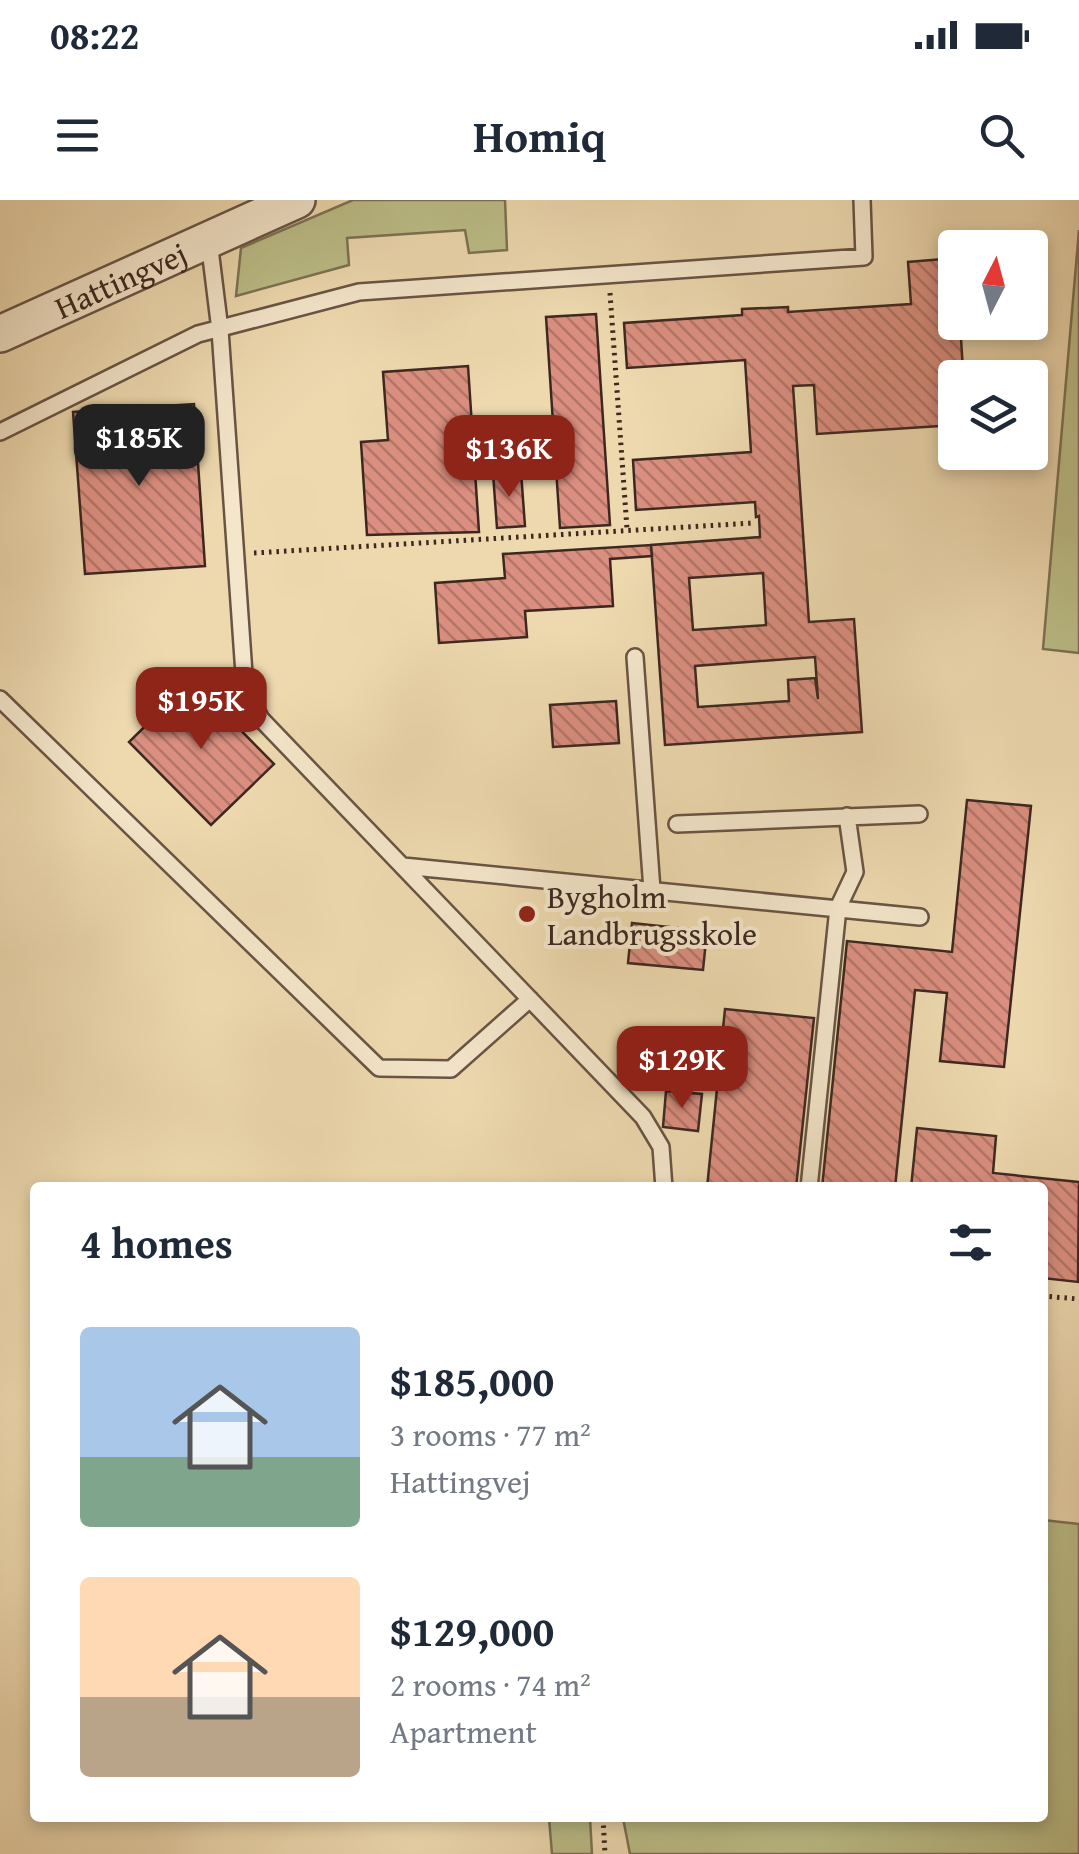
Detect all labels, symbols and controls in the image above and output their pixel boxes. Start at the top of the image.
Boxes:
text: 08:22 [50,7,140,63]
text: Homiq [473,103,606,168]
icon: menu [50,108,105,163]
icon: search [974,108,1029,163]
street label: Hattingvej [47,229,194,330]
north arrow [938,230,1048,340]
map controls [938,230,1048,470]
button: layers [938,360,1048,470]
pin: $185K [69,404,209,489]
text: $185K [96,413,182,460]
pin: $136K [439,415,579,500]
text: $136K [466,424,552,471]
pin: $195K [131,667,271,752]
text: $195K [158,676,244,723]
place label: Bygholm Landbrugsskole [547,873,757,957]
marker: Bygholm Landbrugsskole [516,903,538,925]
pin: $129K [612,1026,752,1111]
text: $129K [639,1035,725,1082]
text: 4 homes [80,1212,233,1273]
icon: filters [943,1215,998,1270]
text: $185,000 [390,1350,554,1411]
icon: home [160,1367,280,1487]
text: 3 rooms · 77 m² [390,1411,591,1458]
text: Hattingvej [390,1458,531,1505]
text: $129,000 [390,1600,554,1661]
icon: home [160,1617,280,1737]
text: 2 rooms · 74 m² [390,1661,591,1708]
text: Apartment [390,1708,537,1755]

